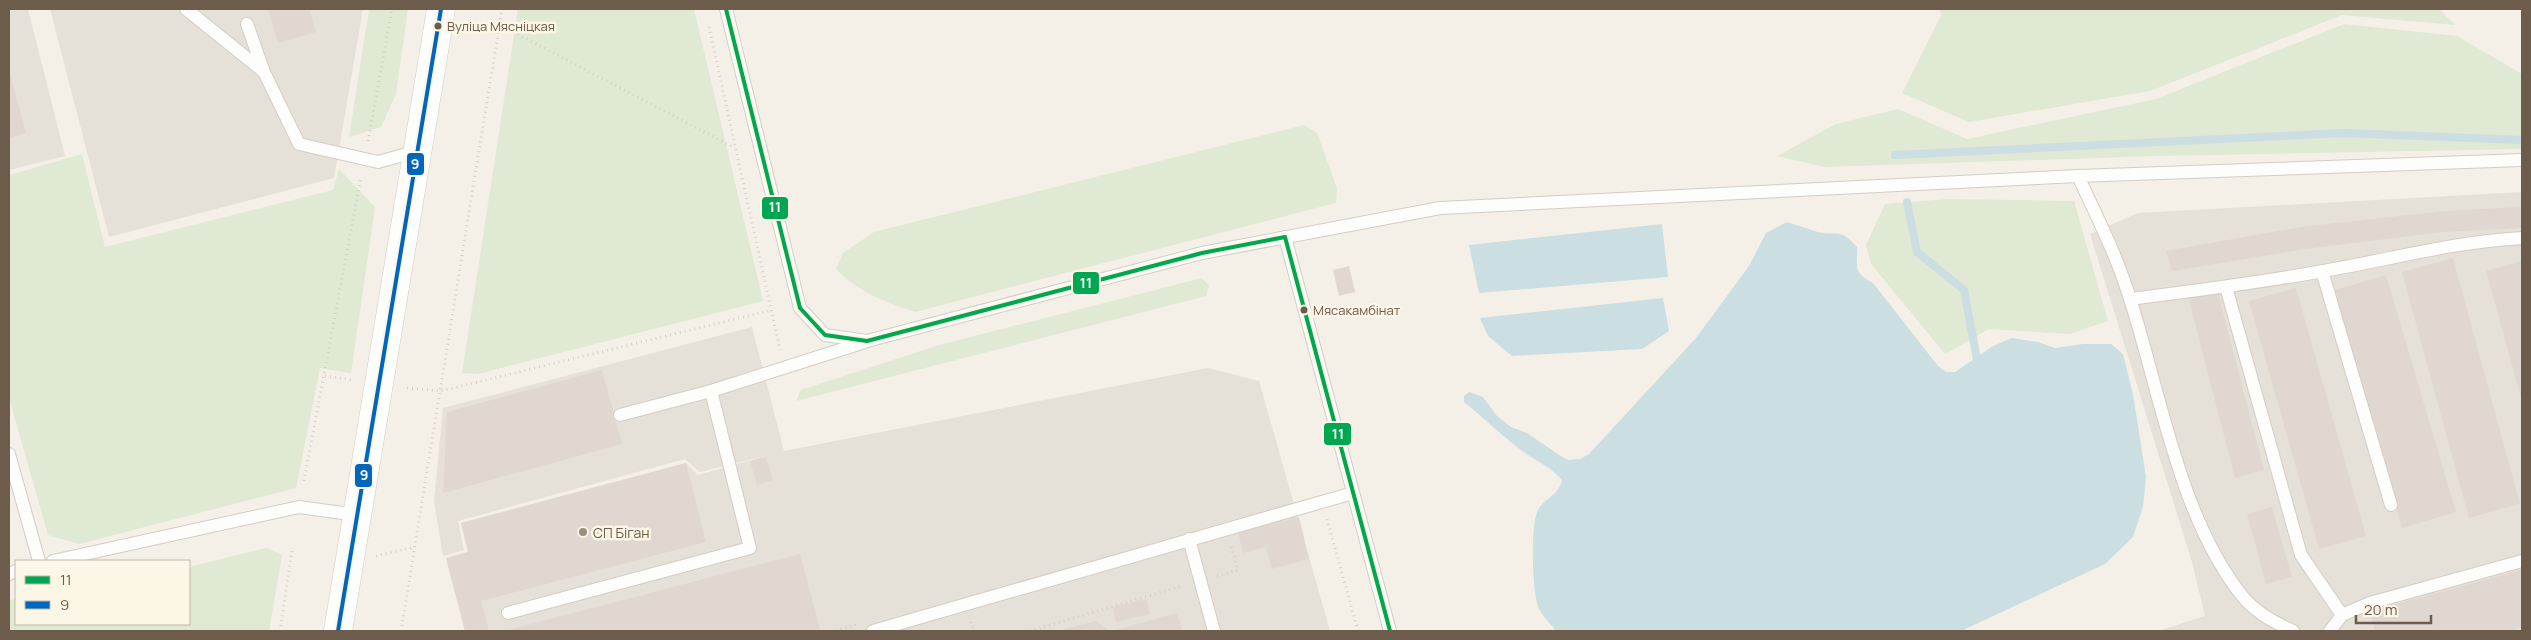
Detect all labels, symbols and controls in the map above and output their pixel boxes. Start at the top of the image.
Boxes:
place label: Вуліца Мясніцкая [447,17,555,35]
marker: Вуліца Мясніцкая [433,21,443,31]
line badge: 9 [406,152,425,176]
text: 9 [411,154,419,173]
line badge: 11 [761,196,789,220]
text: 11 [769,197,781,216]
line badge: 11 [1072,271,1100,295]
text: 11 [1080,273,1092,292]
place label: Мясакамбінат [1313,301,1401,319]
marker: Мясакамбінат [1299,305,1309,315]
line badge: 11 [1323,422,1352,446]
text: 11 [1332,424,1344,443]
line badge: 9 [354,463,373,488]
text: 9 [360,465,368,484]
place label: СП Біган [593,523,650,542]
marker: СП Біган [577,526,589,538]
legend [15,560,190,625]
text: 11 [60,569,72,590]
scale bar [2356,592,2431,624]
text: 9 [60,594,69,615]
text: 20 m [2364,599,2397,620]

